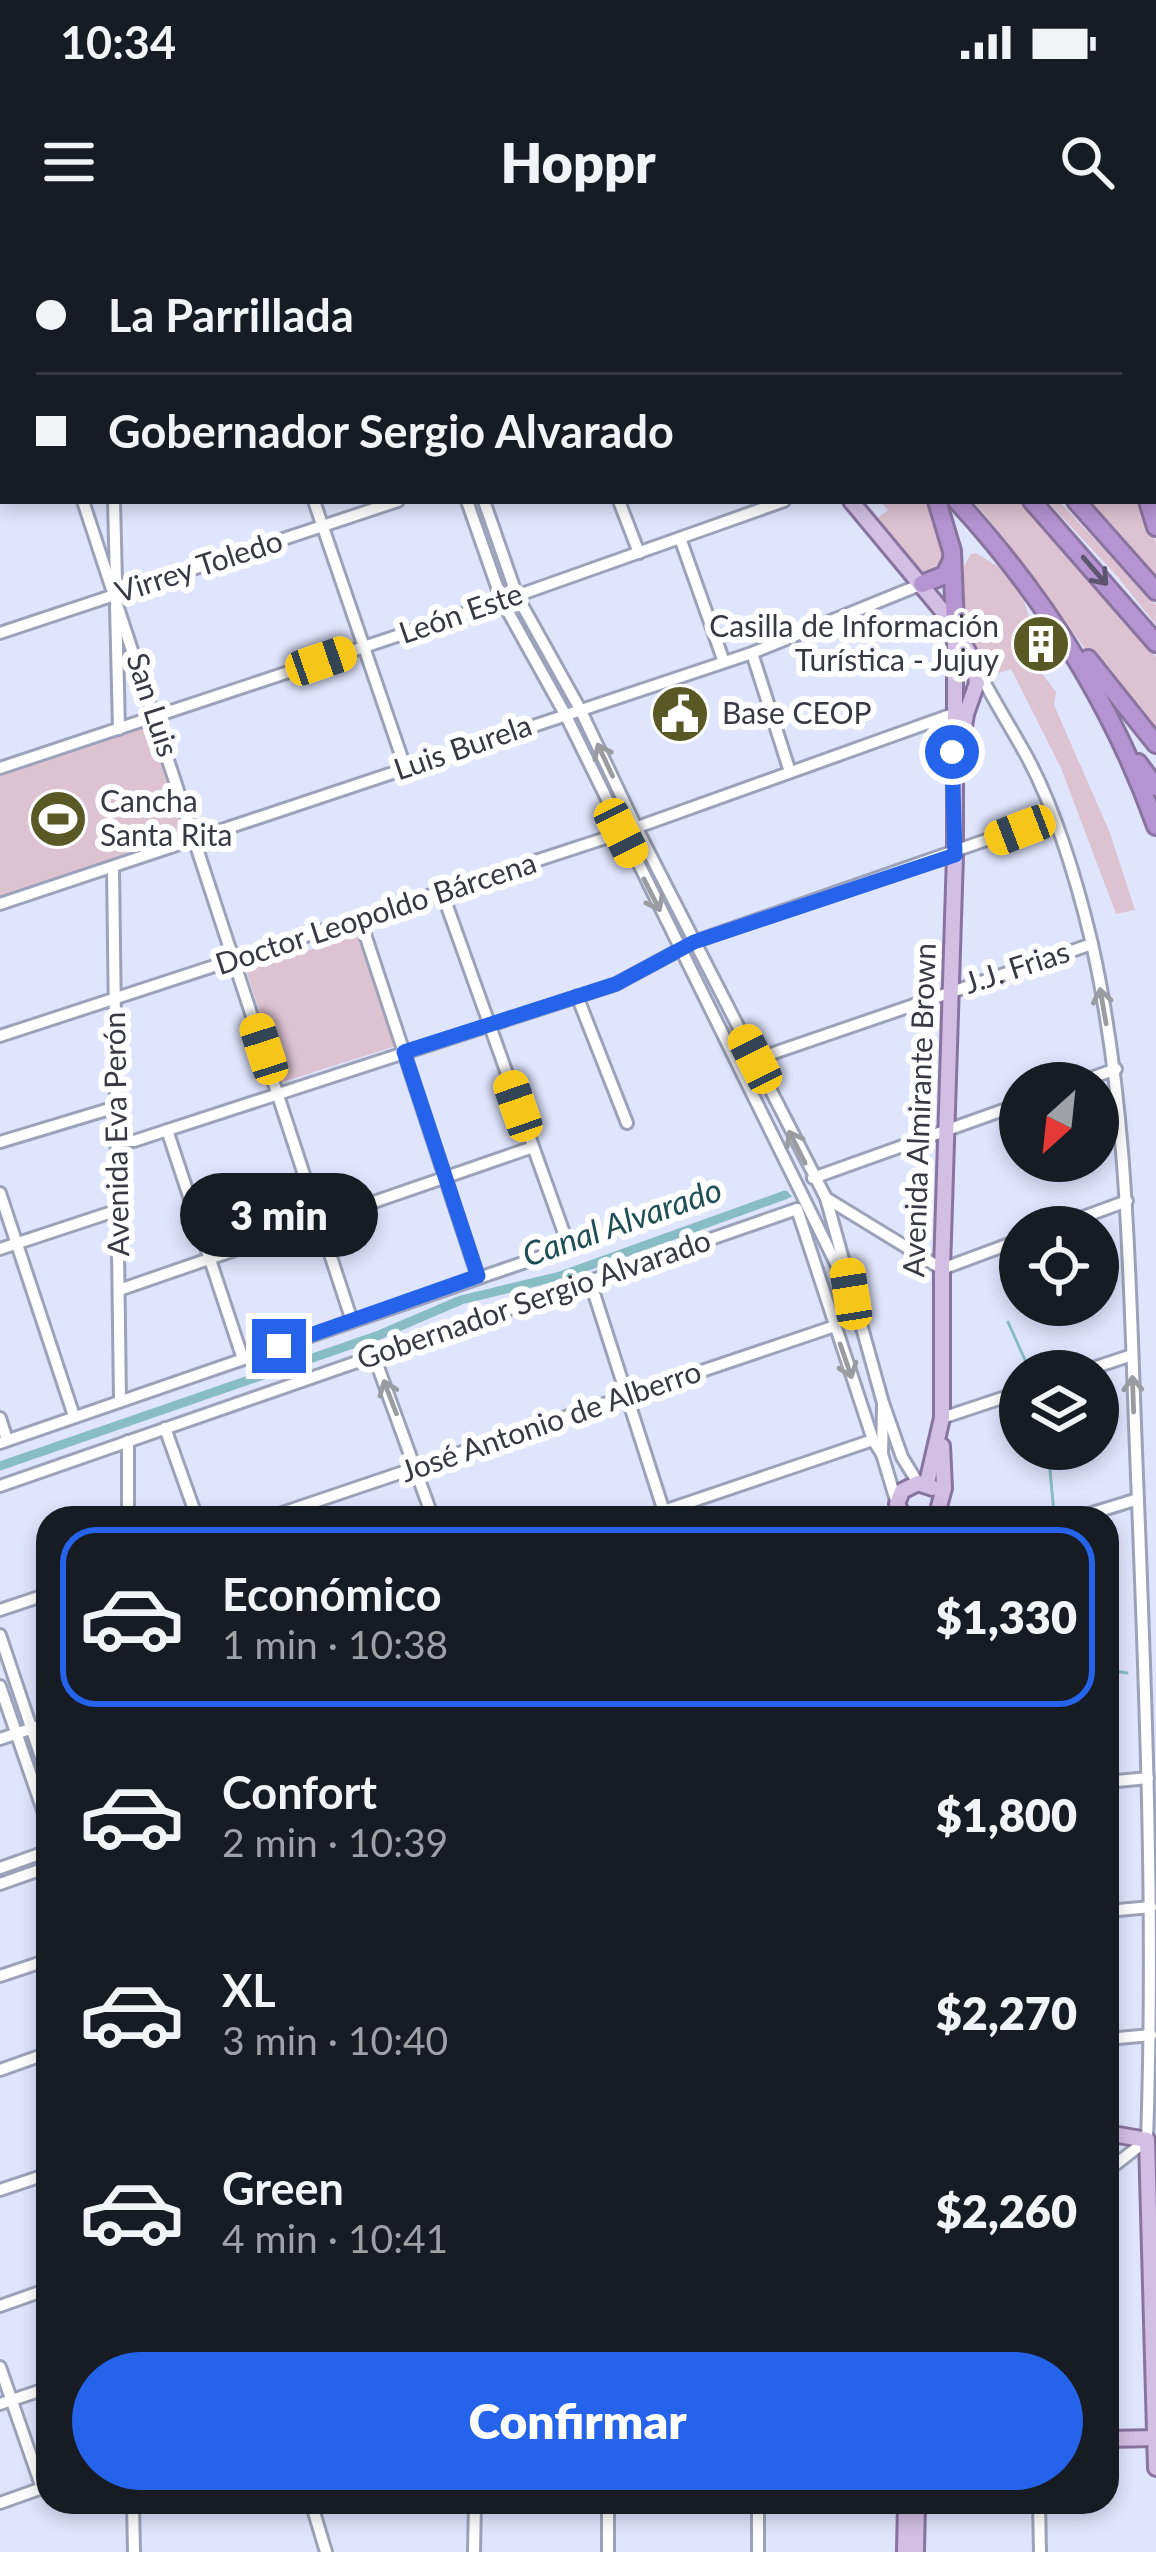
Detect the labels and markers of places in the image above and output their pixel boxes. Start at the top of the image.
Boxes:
place label: Casilla de Información Turística - Jujuy [709,607,1000,677]
building icon: Casilla de Información Turística - Jujuy [1010,613,1072,675]
public building icon: Base CEOP [649,683,711,745]
place label: Base CEOP [722,694,872,730]
place label: Cancha Santa Rita [100,782,232,852]
sports icon: Cancha Santa Rita [27,788,89,850]

